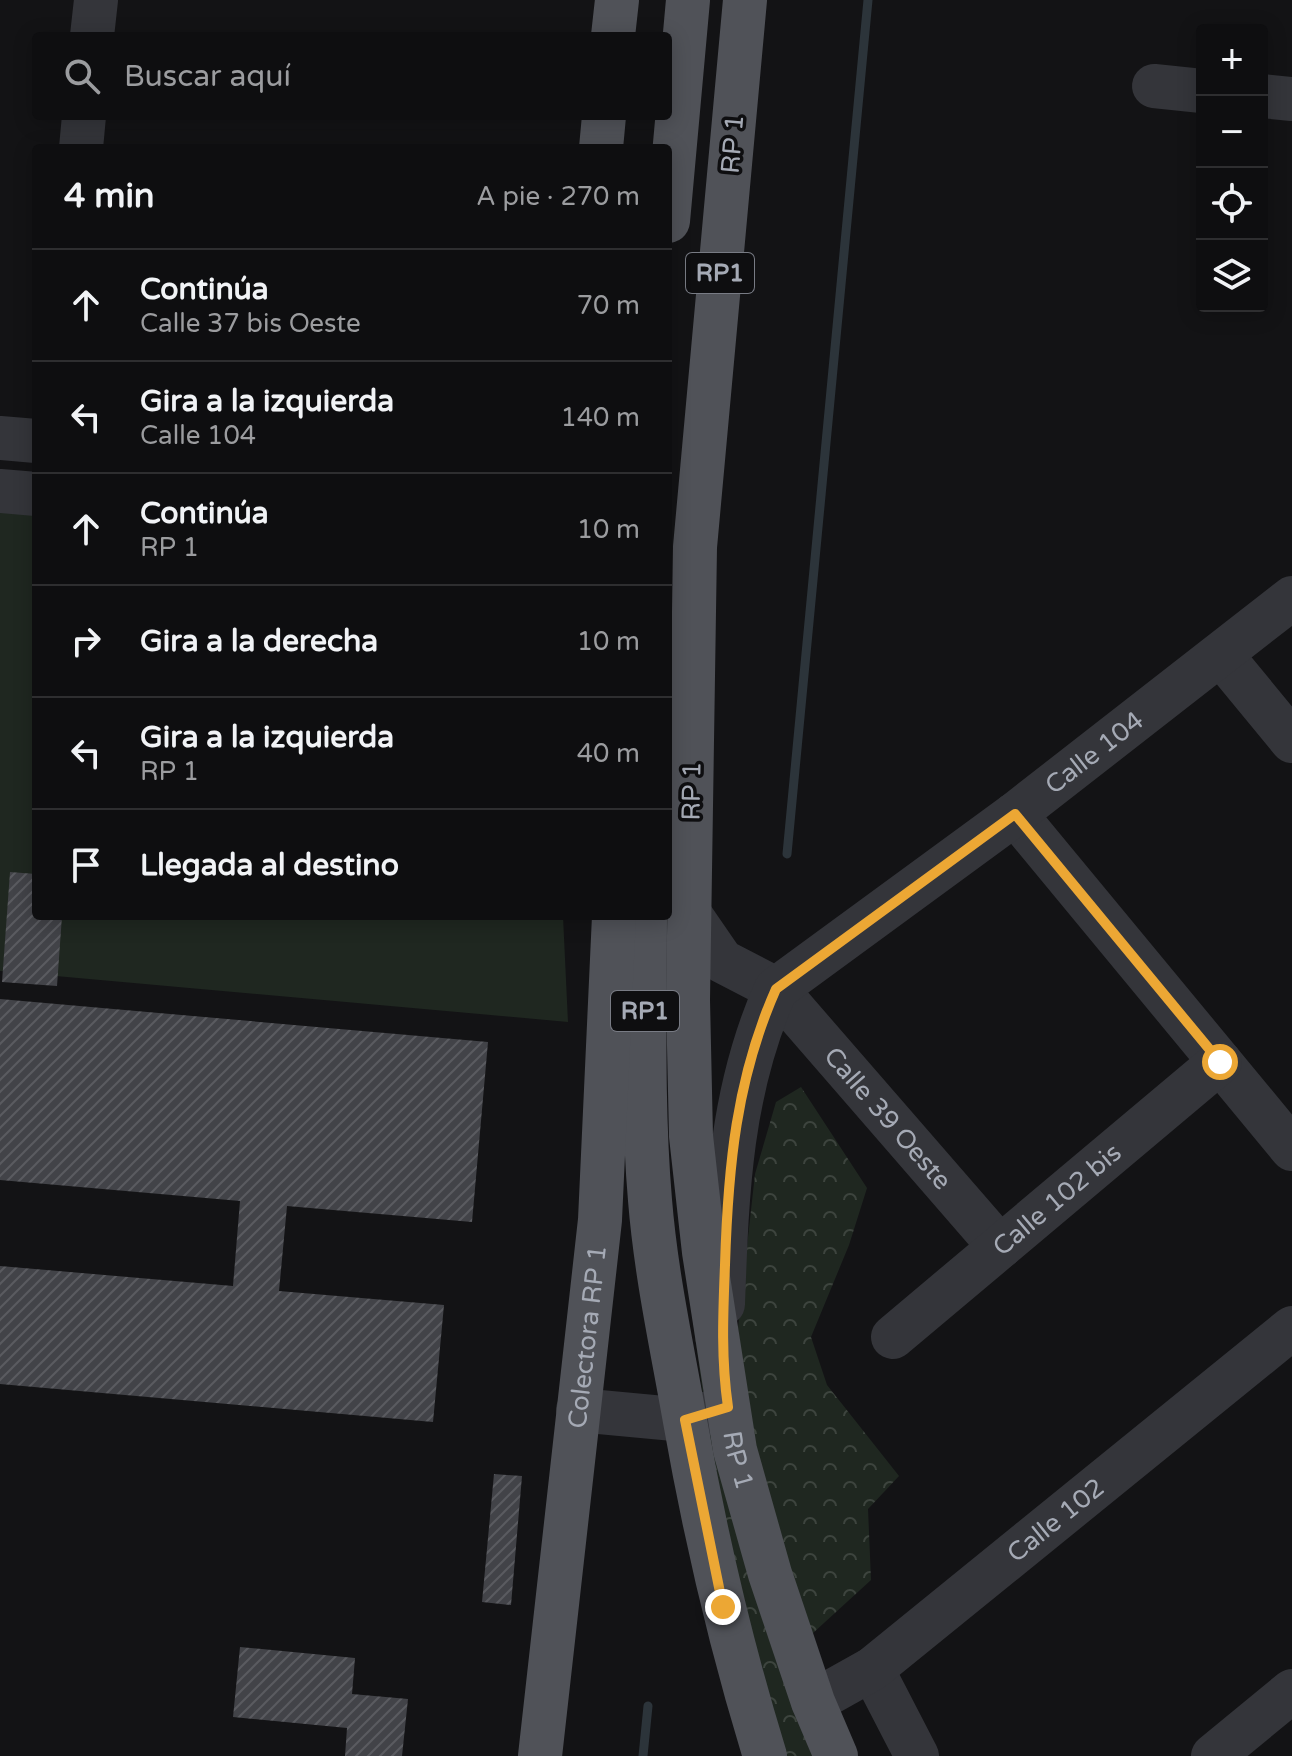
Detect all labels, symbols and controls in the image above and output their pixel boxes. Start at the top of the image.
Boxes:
map controls [1196,24,1268,312]
button: + [1196,24,1268,96]
search box [32,32,672,120]
icon: search [60,54,104,98]
text: Buscar aquí [124,58,291,95]
button: − [1196,96,1268,168]
street label: RP 1 [714,113,751,175]
button: locate [1196,168,1268,240]
text: 4 min [64,176,155,217]
text: A pie · 270 m [476,181,640,212]
button: layers [1196,240,1268,312]
road number: RP1 [686,253,754,293]
text: Continúa [140,271,269,308]
icon: ahead [64,283,108,327]
text: 70 m [577,290,640,321]
text: Calle 37 bis Oeste [140,308,361,339]
text: Gira a la izquierda [140,383,394,420]
icon: left [64,395,108,439]
text: 140 m [560,402,640,433]
text: Calle 104 [140,420,256,451]
text: Continúa [140,495,269,532]
icon: ahead [64,507,108,551]
text: 10 m [577,514,640,545]
text: RP 1 [140,532,199,563]
icon: right [64,619,108,663]
text: Gira a la derecha [140,623,378,660]
text: 10 m [577,626,640,657]
street label: Calle 104 [1039,705,1150,801]
text: Gira a la izquierda [140,719,394,756]
icon: left [64,731,108,775]
text: 40 m [577,738,640,769]
text: RP 1 [140,756,199,787]
street label: RP 1 [675,761,708,821]
icon: arrive [64,843,108,887]
text: Llegada al destino [140,847,399,884]
road number: RP1 [611,991,679,1031]
street label: Calle 39 Oeste [817,1041,958,1196]
route start [1202,1044,1238,1080]
street label: Calle 102 bis [987,1137,1128,1262]
street label: Colectora RP 1 [562,1243,613,1430]
street label: RP 1 [716,1429,760,1493]
street label: Calle 102 [1001,1472,1111,1569]
route end [705,1589,741,1625]

